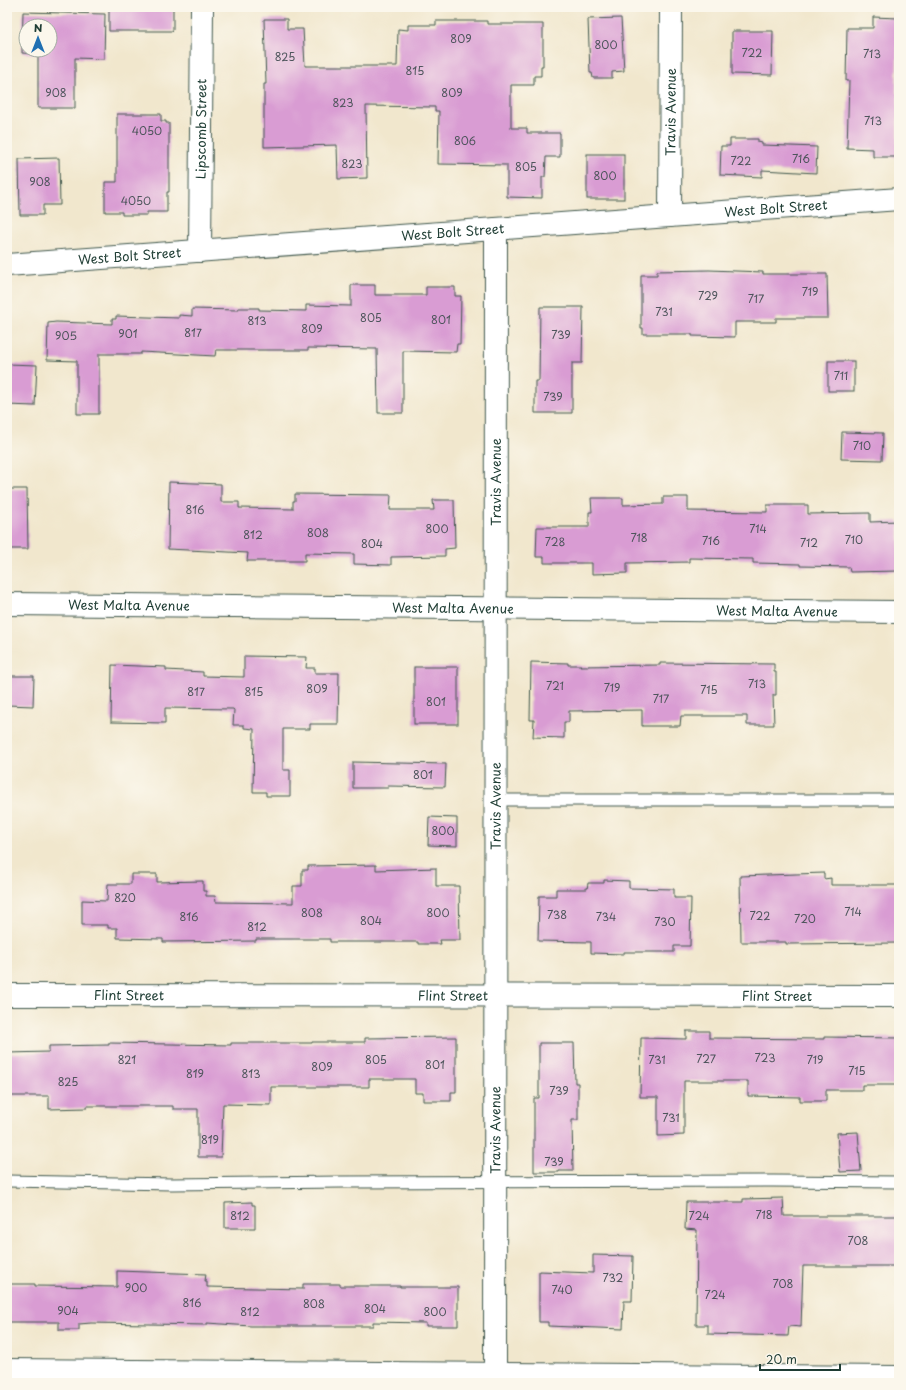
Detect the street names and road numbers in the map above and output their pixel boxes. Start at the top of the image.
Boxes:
street label: Travis Avenue [660,68,680,156]
street label: Lipscomb Street [191,79,210,179]
street label: West Bolt Street [724,194,828,221]
street label: West Bolt Street [401,218,505,245]
street label: West Bolt Street [77,242,182,269]
street label: Travis Avenue [486,438,505,526]
street label: West Malta Avenue [68,595,190,615]
street label: West Malta Avenue [392,597,514,618]
street label: West Malta Avenue [716,600,838,620]
street label: Travis Avenue [485,762,505,850]
street label: Flint Street [94,985,164,1004]
street label: Flint Street [418,985,488,1005]
street label: Flint Street [742,986,812,1005]
street label: Travis Avenue [485,1086,504,1174]

